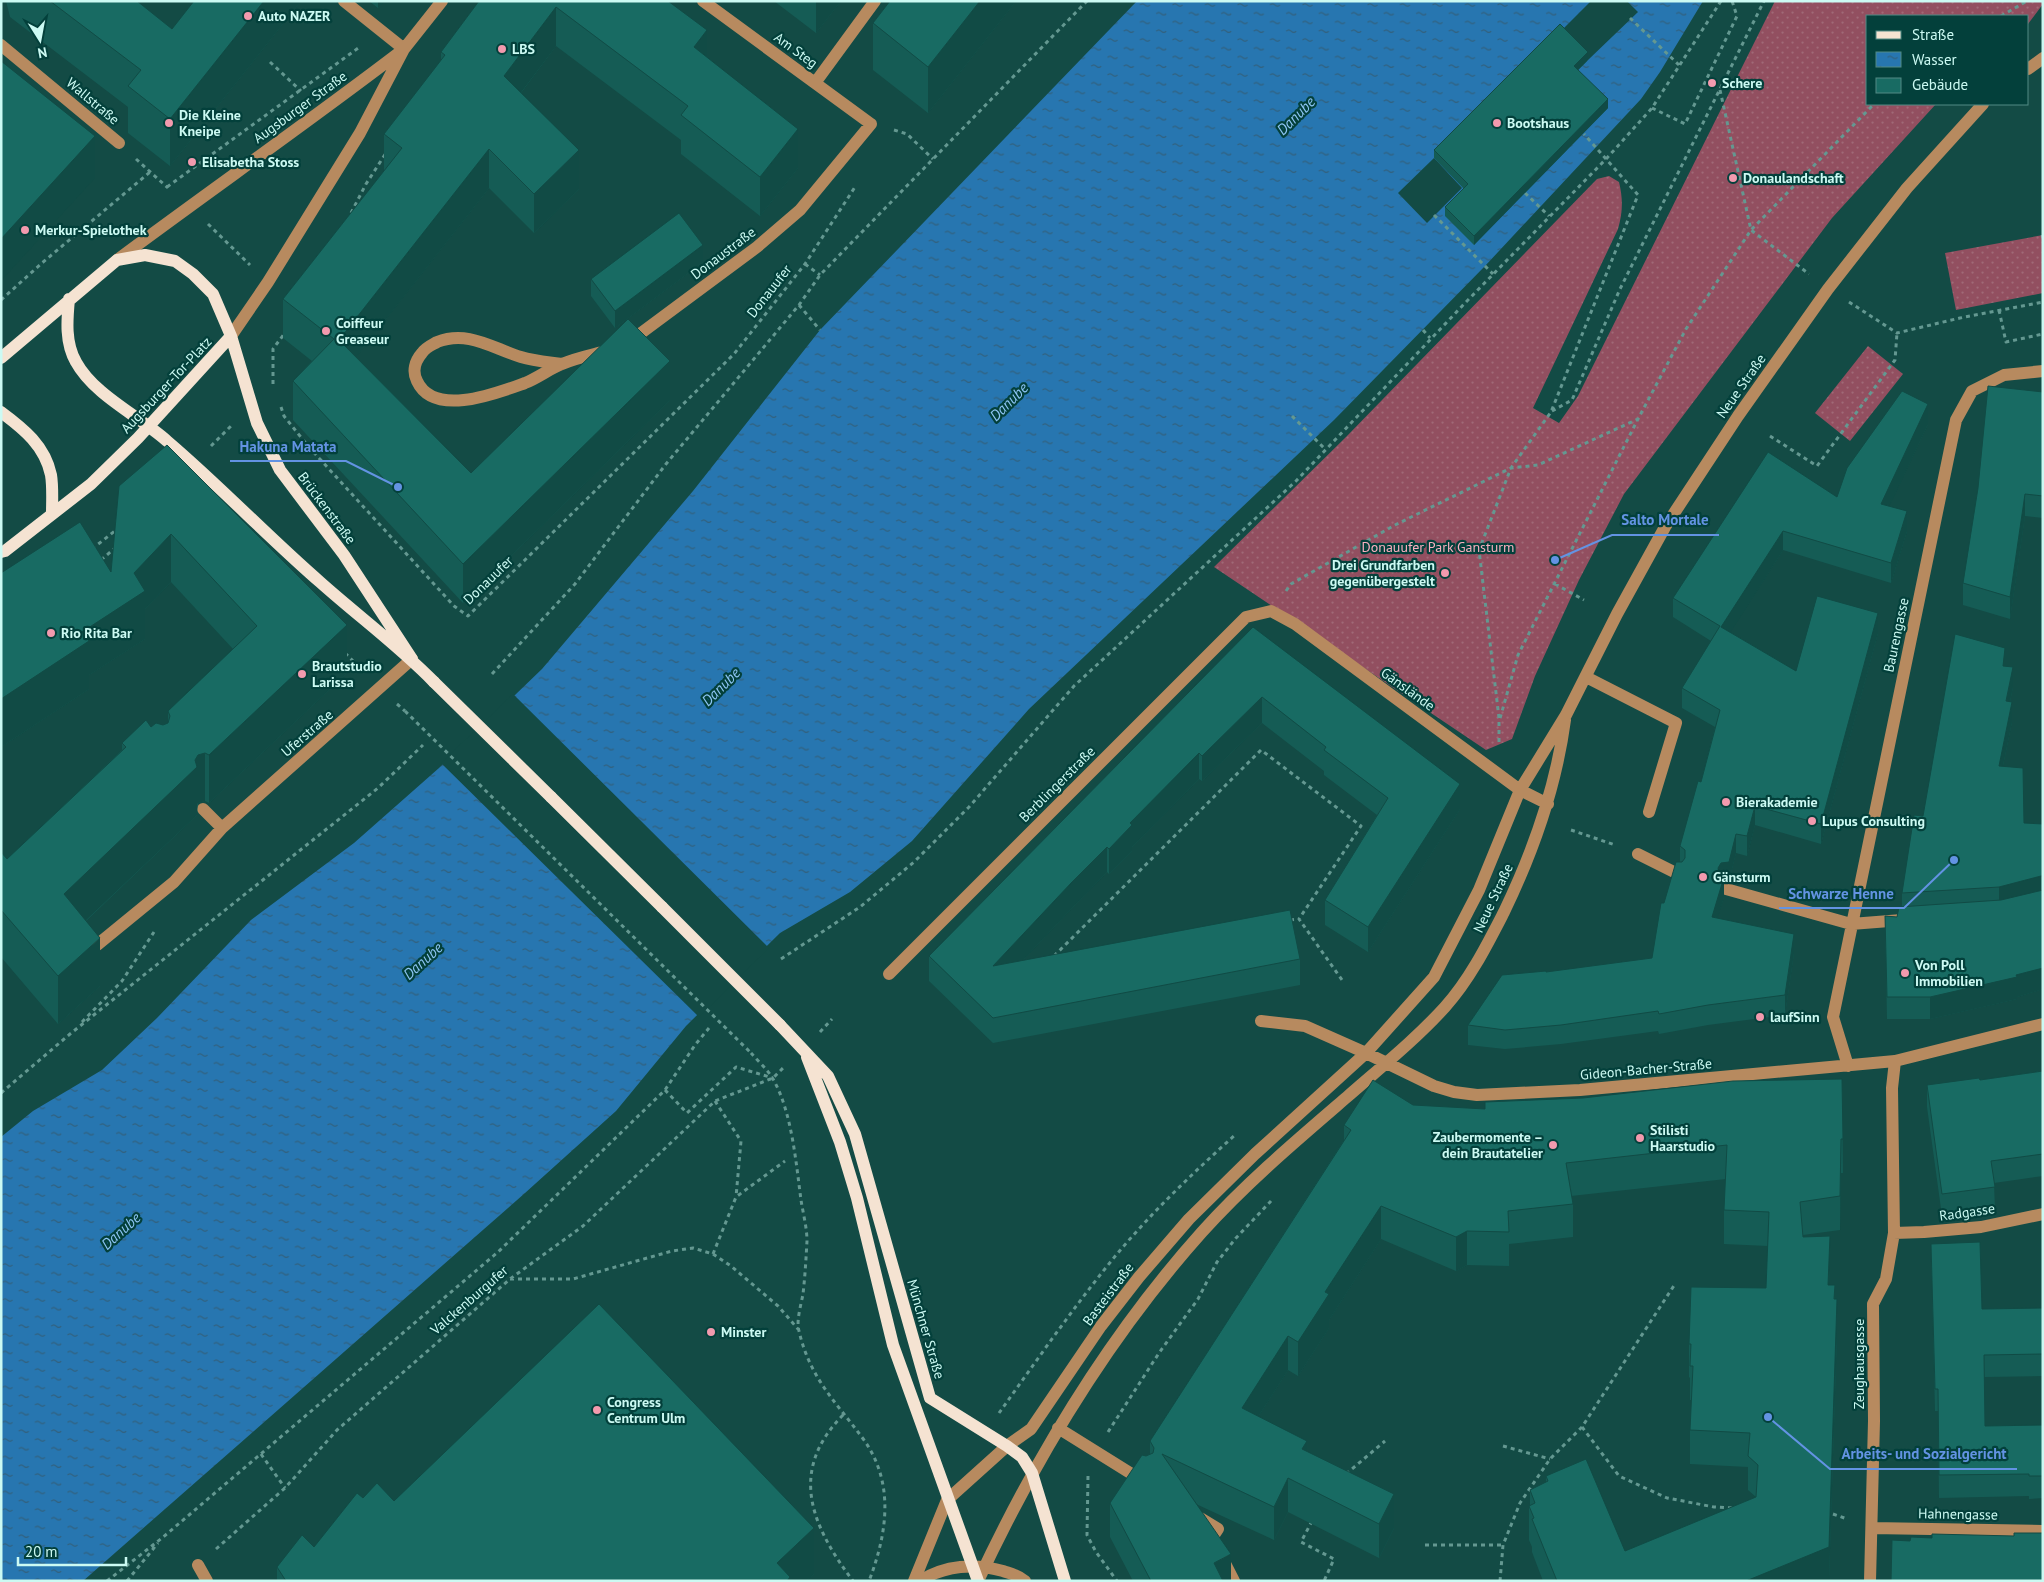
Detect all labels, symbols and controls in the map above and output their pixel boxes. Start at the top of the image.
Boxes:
place label: Auto NAZER [258,7,331,25]
marker: Auto NAZER [242,10,254,22]
north arrow [15,15,65,65]
legend [1866,15,2029,105]
text: Straße [1912,25,1954,44]
street label: Am Steg [771,28,821,72]
place label: LBS [512,40,535,58]
text: N [36,43,49,62]
marker: LBS [496,43,508,55]
text: Wasser [1912,50,1957,69]
street label: Augsburger Straße [250,67,350,147]
street label: Wallstraße [63,74,123,128]
place label: Schere [1722,74,1762,92]
text: Gebäude [1912,75,1968,94]
marker: Schere [1706,77,1718,89]
water label: Danube [1272,92,1319,139]
place label: Die Kleine Kneipe [179,106,241,140]
place label: Bootshaus [1507,114,1569,132]
marker: Die Kleine Kneipe [163,117,175,129]
marker: Bootshaus [1491,117,1503,129]
place label: Elisabetha Stoss [202,153,299,171]
marker: Elisabetha Stoss [186,156,198,168]
place label: Donaulandschaft [1743,169,1844,187]
marker: Donaulandschaft [1727,172,1739,184]
place label: Merkur-Spielothek [35,221,147,239]
street label: Donaustraße [687,223,759,283]
marker: Merkur-Spielothek [19,224,31,236]
street label: Donauufer [743,261,795,321]
place label: Coiffeur Greaseur [336,314,389,348]
marker: Coiffeur Greaseur [320,325,332,337]
street label: Augsburger-Tor-Platz [117,333,215,437]
street label: Neue Straße [1712,350,1770,422]
water label: Danube [985,378,1032,425]
callout: Hakuna Matata [230,431,346,461]
text: Hakuna Matata [240,437,336,456]
street label: Brückenstraße [294,468,360,548]
callout: Salto Mortale [1612,505,1719,535]
text: Salto Mortale [1621,510,1709,529]
park label: Donauufer Park Gansturm [1362,538,1514,556]
street label: Donauufer [459,552,517,608]
place label: Drei Grundfarben gegenübergestelt [1330,556,1435,590]
marker: Drei Grundfarben gegenübergestelt [1439,567,1451,579]
street label: Baurengasse [1879,596,1913,674]
place label: Rio Rita Bar [61,624,132,642]
marker: Rio Rita Bar [45,627,57,639]
place label: Brautstudio Larissa [312,657,382,691]
water label: Danube [697,663,744,710]
street label: Gänslände [1377,663,1439,715]
marker: Brautstudio Larissa [296,668,308,680]
street label: Uferstraße [277,706,337,760]
street label: Berblingerstraße [1015,742,1099,826]
place label: Bierakademie [1736,793,1818,811]
marker: Bierakademie [1720,796,1732,808]
place label: Lupus Consulting [1822,812,1925,830]
marker: Lupus Consulting [1806,815,1818,827]
street label: Neue Straße [1469,861,1517,935]
place label: Gänsturm [1713,868,1771,886]
marker: Gänsturm [1697,871,1709,883]
callout: Schwarze Henne [1779,878,1904,908]
text: Schwarze Henne [1788,884,1894,903]
water label: Danube [399,938,446,983]
place label: Von Poll Immobilien [1914,956,1983,990]
marker: Von Poll Immobilien [1899,967,1911,979]
place label: laufSinn [1770,1008,1820,1026]
marker: laufSinn [1754,1011,1766,1023]
street label: Gideon-Bacher-Straße [1579,1054,1713,1084]
place label: Stilisti Haarstudio [1650,1121,1716,1155]
place label: Zaubermomente – dein Brautatelier [1433,1128,1543,1162]
marker: Stilisti Haarstudio [1634,1132,1646,1144]
marker: Zaubermomente – dein Brautatelier [1547,1139,1559,1151]
street label: Radgasse [1938,1199,1996,1225]
water label: Danube [97,1208,144,1253]
street label: Basteistraße [1078,1259,1138,1329]
street label: Valckenburgufer [426,1261,512,1339]
street label: Münchner Straße [903,1277,949,1381]
street label: Zeughausgasse [1850,1319,1868,1409]
place label: Minster [721,1323,766,1341]
marker: Minster [705,1326,717,1338]
place label: Congress Centrum Ulm [607,1393,685,1427]
marker: Congress Centrum Ulm [591,1404,603,1416]
callout: Arbeits- und Sozialgericht [1830,1439,2017,1469]
text: Arbeits- und Sozialgericht [1841,1444,2007,1463]
street label: Hahnengasse [1918,1504,1998,1524]
scale bar [18,1534,125,1566]
text: 20 m [25,1542,58,1561]

